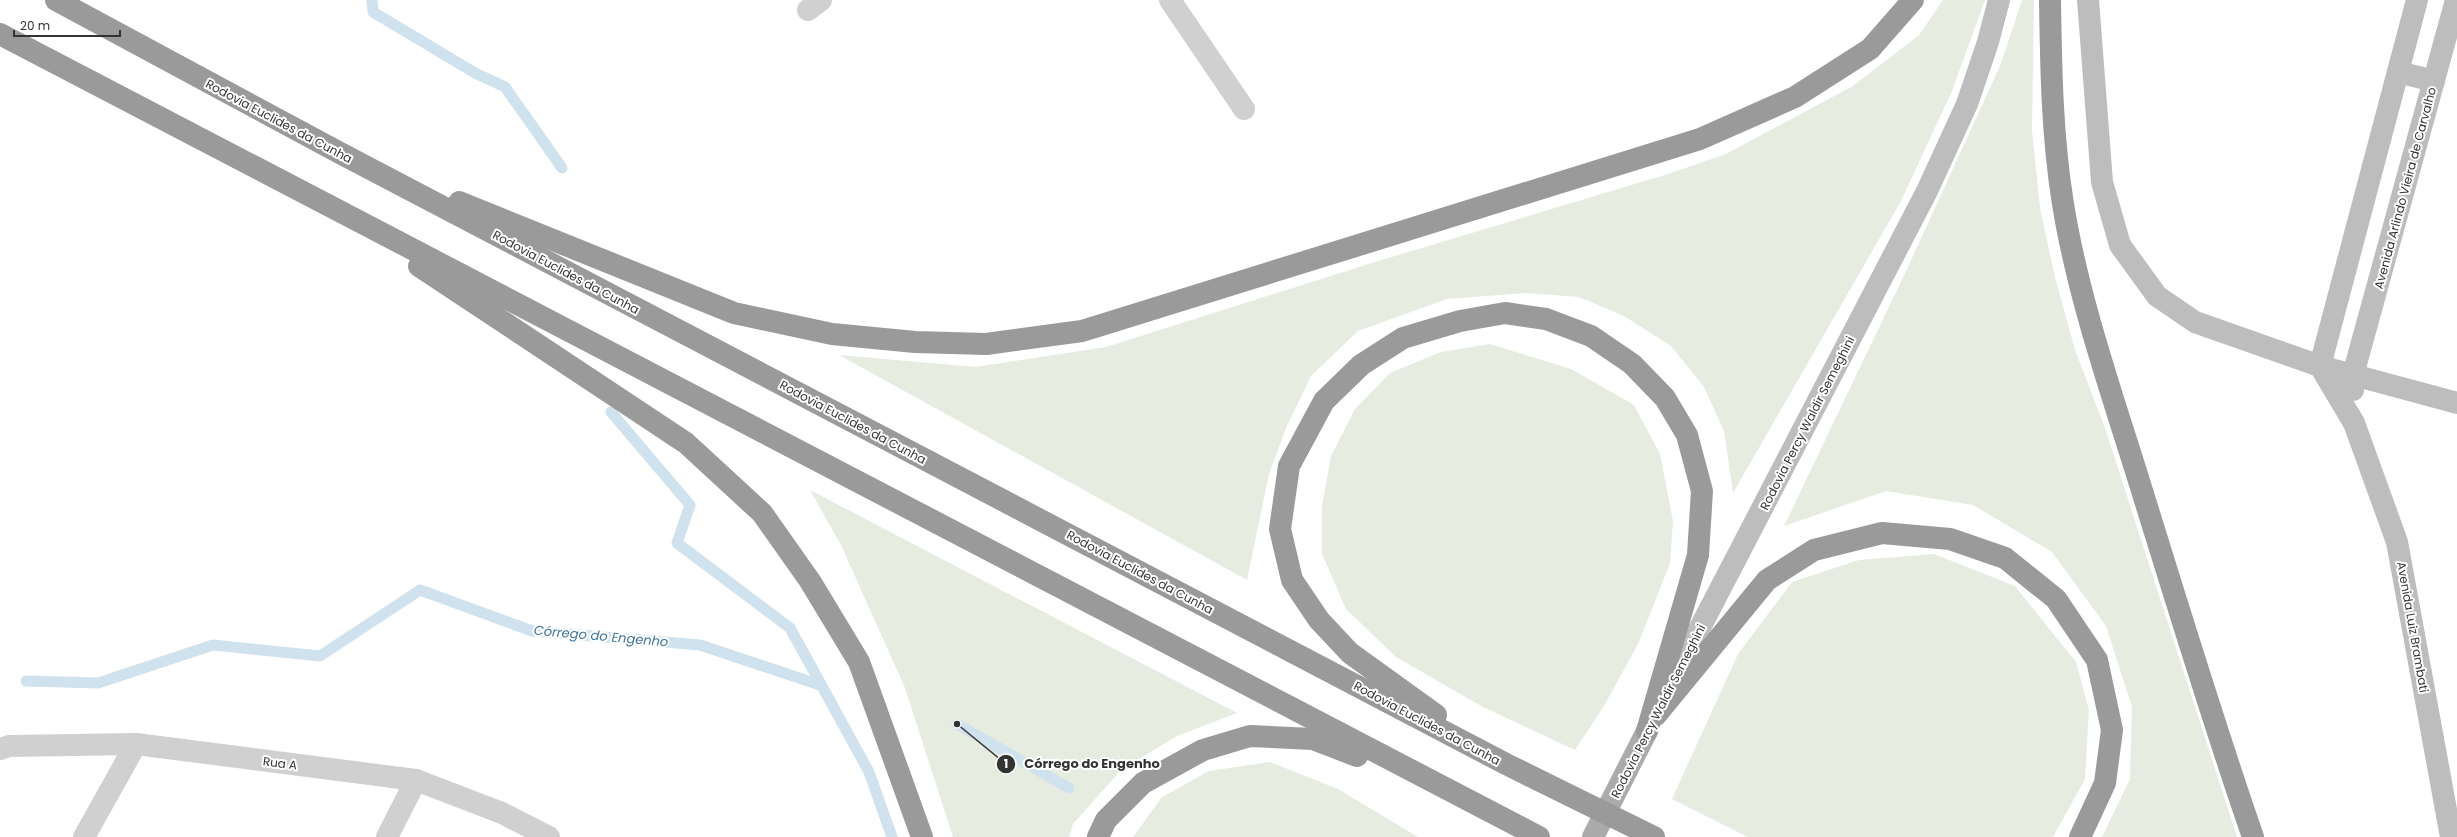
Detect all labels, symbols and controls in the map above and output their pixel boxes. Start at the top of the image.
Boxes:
scale bar [14,12,120,38]
text: 20 m [20,17,50,34]
street label: Rodovia Euclides da Cunha [203,75,355,167]
street label: Avenida Arlindo Vieira de Carvalho [2370,85,2440,291]
street label: Rodovia Euclides da Cunha [490,226,642,318]
street label: Rodovia Percy Waldir Semeghini [1756,333,1858,513]
street label: Rodovia Euclides da Cunha [777,376,929,468]
street label: Rodovia Euclides da Cunha [1064,526,1216,618]
street label: Avenida Luiz Brambati [2393,560,2433,694]
water label: Córrego do Engenho [533,621,669,651]
street label: Rodovia Percy Waldir Semeghini [1607,621,1709,801]
street label: Rodovia Euclides da Cunha [1351,677,1503,769]
callout: Córrego do Engenho [996,751,1167,776]
street label: Rua A [262,752,298,774]
text: Córrego do Engenho [1024,754,1160,773]
text: 1 [1004,755,1008,772]

